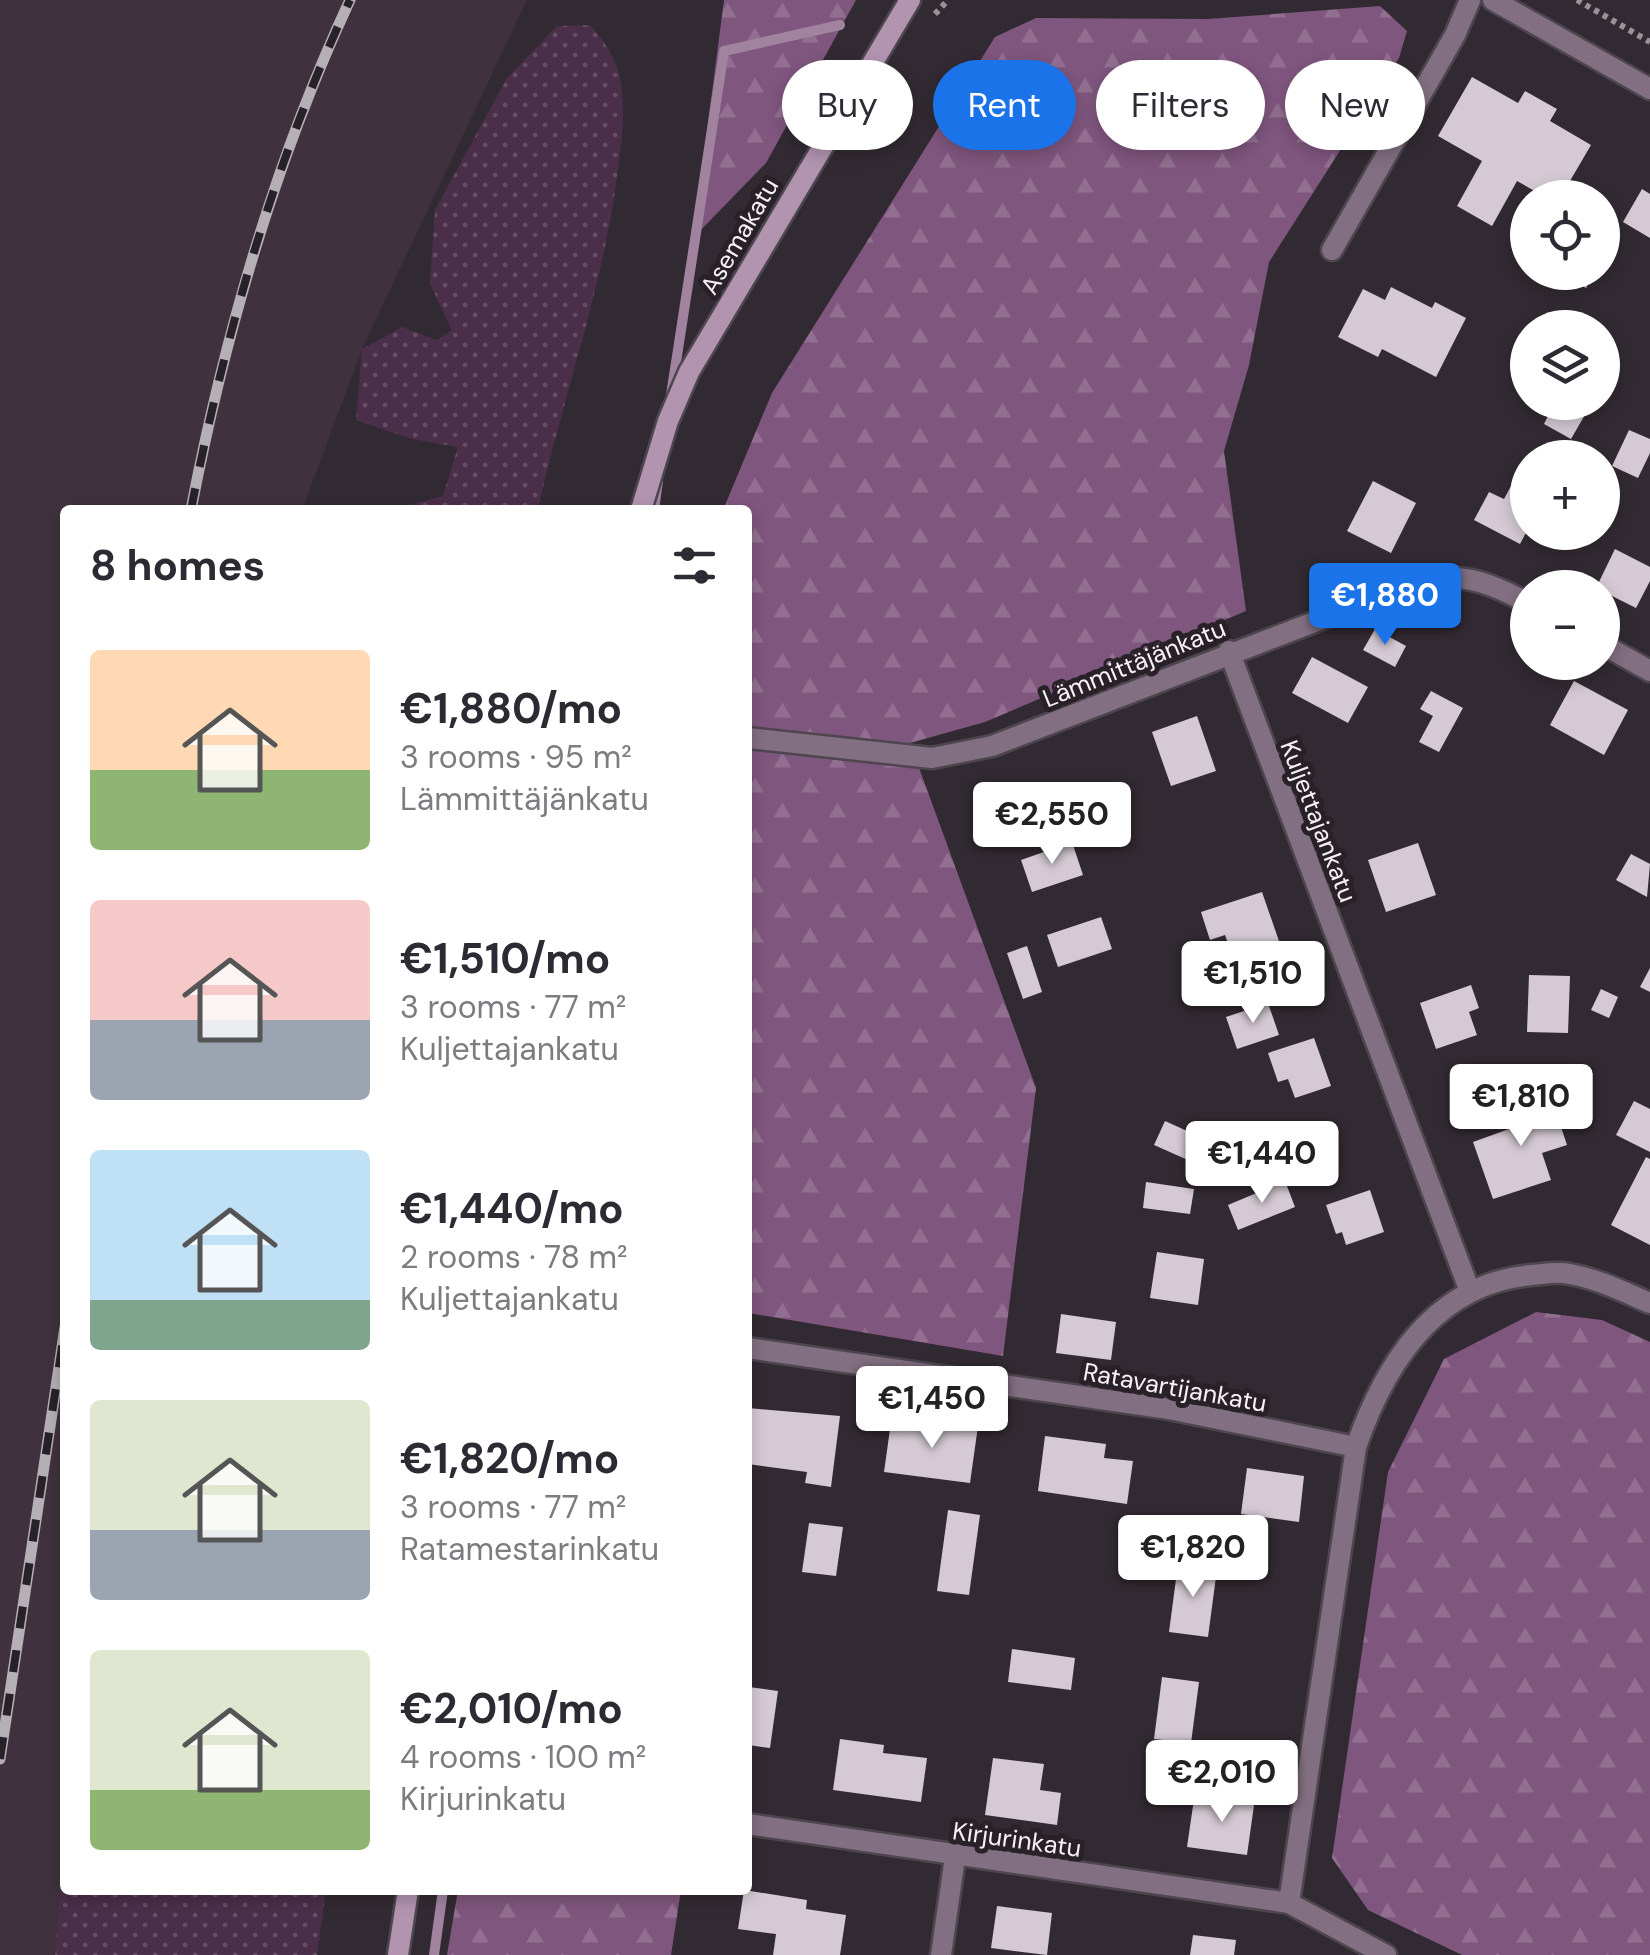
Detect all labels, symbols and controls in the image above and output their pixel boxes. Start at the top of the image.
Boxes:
chip: Buy [782,60,913,150]
chip: Rent [933,60,1076,150]
chip: Filters [1096,60,1265,150]
chip: New [1285,60,1425,150]
street label: Asemakatu [693,172,786,300]
map controls [1510,180,1620,680]
button: locate [1510,180,1620,290]
button: layers [1510,310,1620,420]
button: + [1510,440,1620,550]
text: 8 homes [90,538,265,593]
icon: filters [667,538,722,593]
pin: €1,880 [1304,563,1466,648]
button: − [1510,570,1620,680]
text: €1,880 [1331,574,1439,616]
street label: Lämmittäjänkatu [1038,612,1231,715]
text: €1,880/mo [400,681,622,736]
icon: home [170,690,290,810]
street label: Kuljettajankatu [1272,735,1365,907]
text: 3 rooms · 95 m² [400,736,632,778]
text: Lämmittäjänkatu [400,778,649,820]
pin: €2,550 [971,782,1133,867]
text: €2,550 [995,793,1109,835]
text: €1,510/mo [400,931,610,986]
icon: home [170,940,290,1060]
pin: €1,510 [1172,941,1334,1026]
text: €1,510 [1204,952,1302,994]
text: 3 rooms · 77 m² [400,986,626,1028]
text: Kuljettajankatu [400,1028,619,1070]
pin: €1,810 [1440,1064,1602,1149]
text: €1,810 [1472,1075,1570,1117]
pin: €1,440 [1181,1121,1343,1206]
text: €1,440 [1208,1132,1316,1174]
text: €1,440/mo [400,1181,624,1236]
icon: home [170,1190,290,1310]
text: 2 rooms · 78 m² [400,1236,628,1278]
text: Kuljettajankatu [400,1278,619,1320]
street label: Ratavartijankatu [1081,1355,1269,1420]
pin: €1,450 [851,1366,1013,1451]
text: €1,450 [878,1377,986,1419]
text: €1,820/mo [400,1431,619,1486]
icon: home [170,1440,290,1560]
text: 3 rooms · 77 m² [400,1486,626,1528]
pin: €1,820 [1112,1515,1274,1600]
text: €1,820 [1140,1526,1246,1568]
text: Ratamestarinkatu [400,1528,659,1570]
text: €2,010/mo [400,1681,623,1736]
icon: home [170,1690,290,1810]
text: 4 rooms · 100 m² [400,1736,646,1778]
pin: €2,010 [1141,1740,1303,1825]
text: €2,010 [1168,1751,1276,1793]
text: Kirjurinkatu [400,1778,566,1820]
street label: Kirjurinkatu [950,1814,1083,1865]

